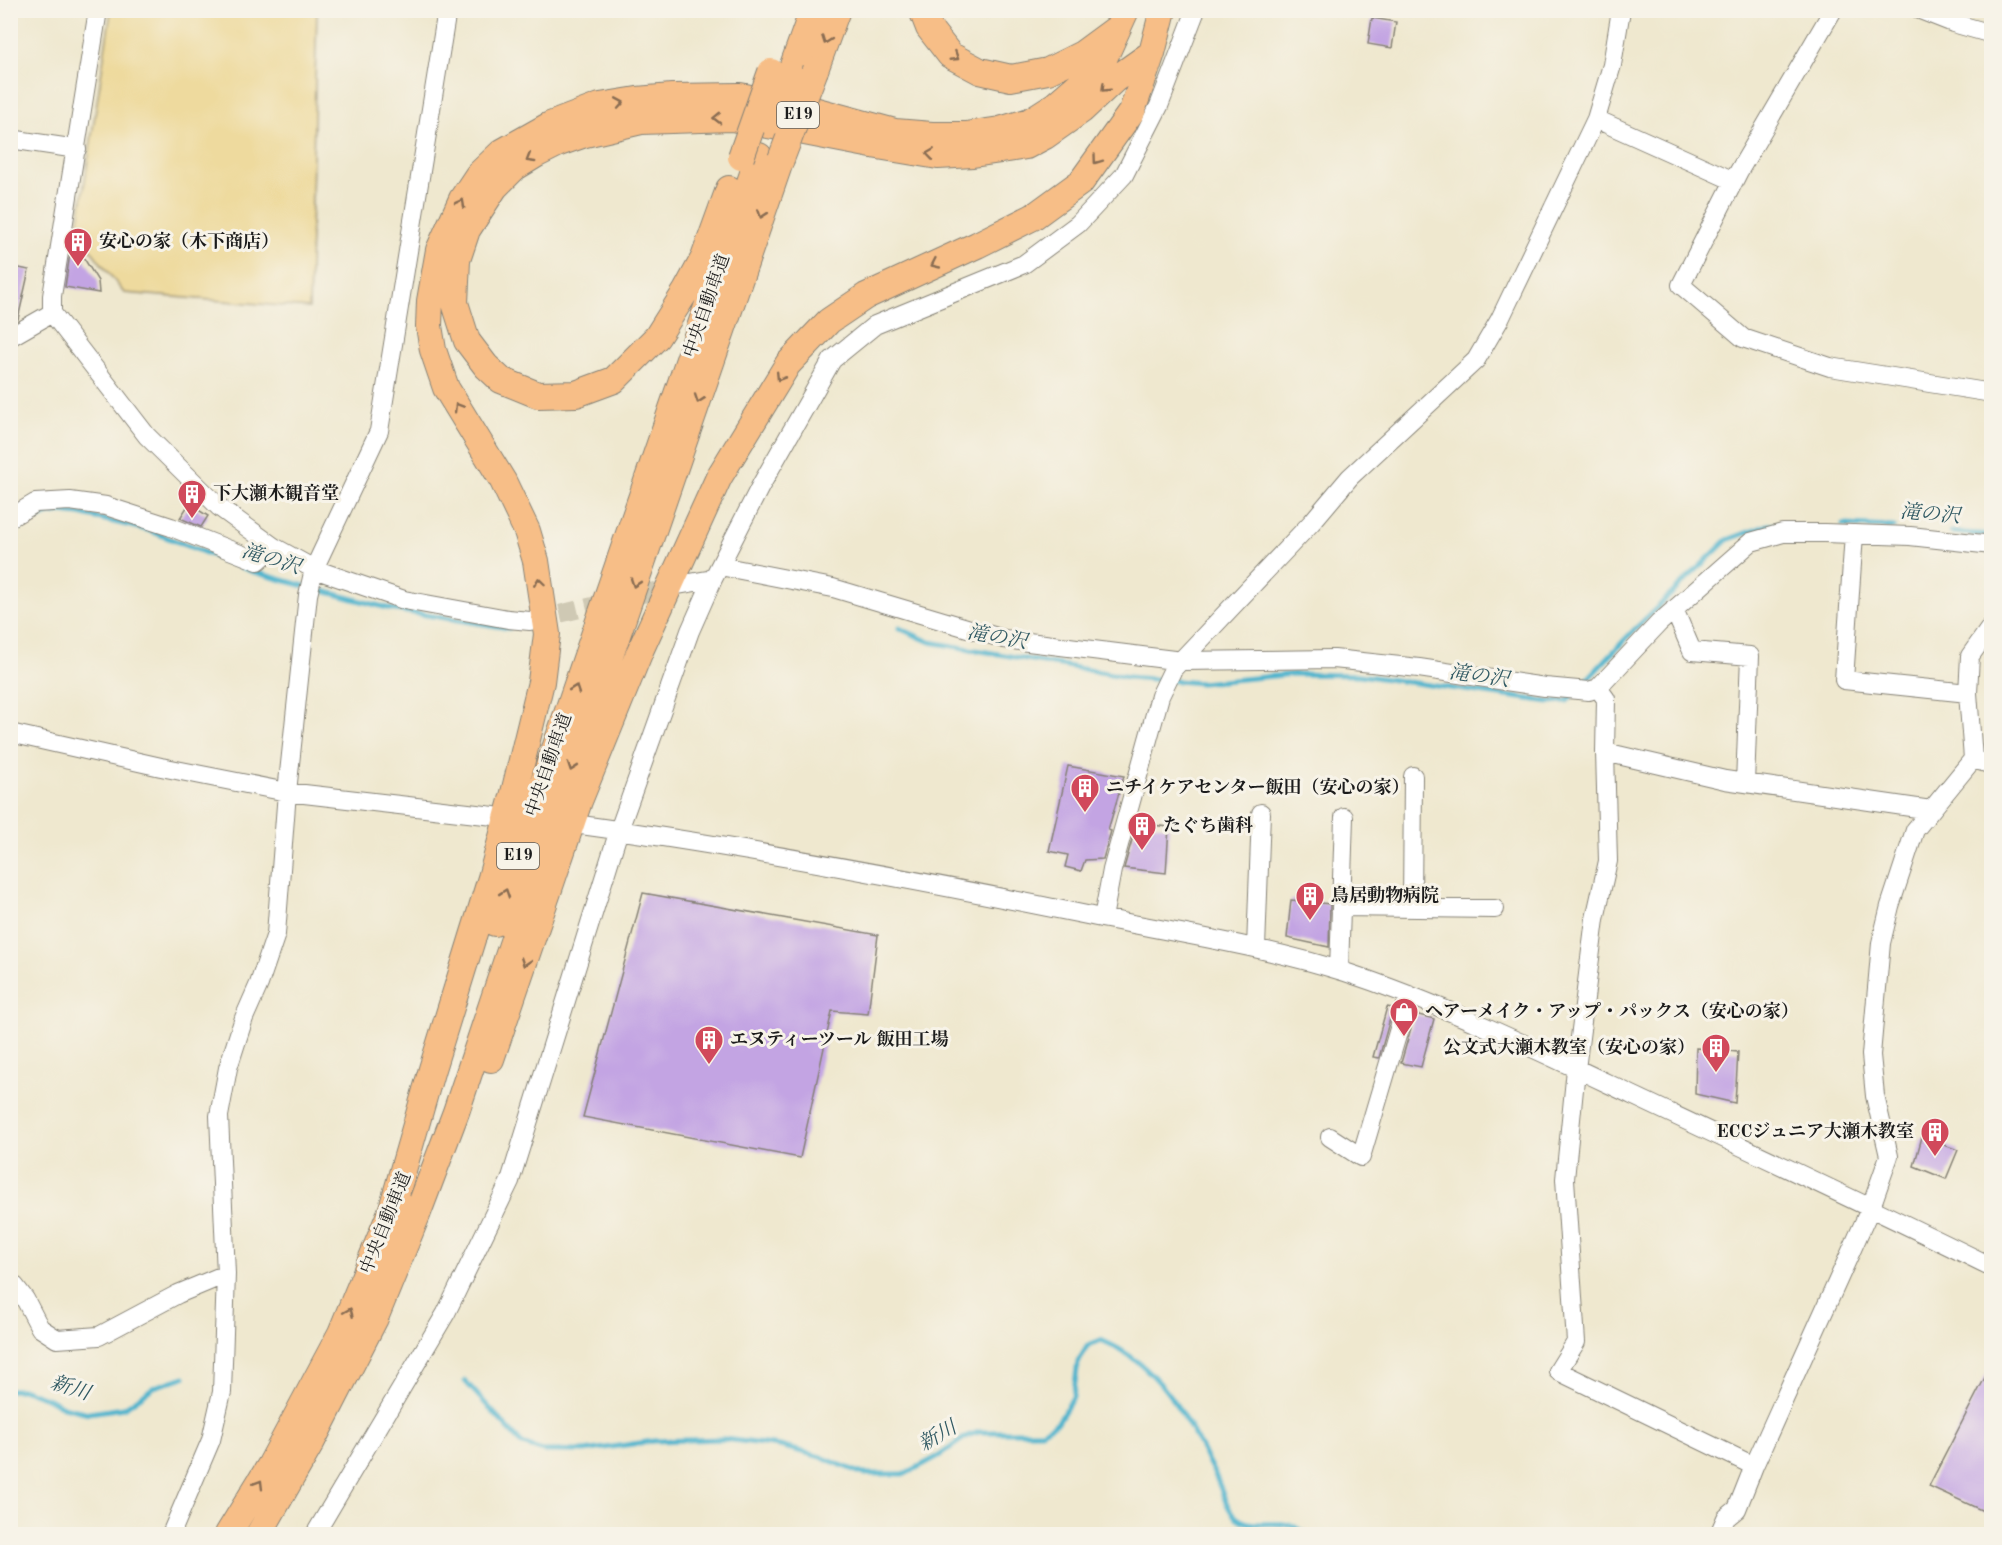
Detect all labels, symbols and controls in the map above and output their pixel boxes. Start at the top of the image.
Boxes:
one-way arrow [821,35,834,45]
one-way arrow [949,49,960,60]
one-way arrow [1101,81,1111,92]
one-way arrow [615,97,625,110]
road number: E19 [777,102,819,128]
one-way arrow [713,112,722,124]
one-way arrow [926,149,935,161]
one-way arrow [526,151,536,163]
one-way arrow [1093,153,1104,164]
one-way arrow [454,199,465,209]
one-way arrow [757,208,770,219]
building icon: 安心の家（木下商店） [62,226,94,268]
place label: 安心の家（木下商店） [99,231,279,251]
street label: 中央自動車道 [679,251,733,360]
one-way arrow [931,257,942,269]
one-way arrow [777,370,788,381]
one-way arrow [694,393,706,404]
one-way arrow [454,403,465,413]
building icon: 下大瀬木観音堂 [176,478,208,520]
place label: 下大瀬木観音堂 [213,483,339,503]
water label: 滝の沢 [1899,500,1964,528]
water label: 滝の沢 [239,540,306,579]
one-way arrow [630,577,643,588]
one-way arrow [534,578,546,587]
water label: 滝の沢 [966,621,1032,654]
water label: 滝の沢 [1448,661,1513,691]
one-way arrow [567,684,580,695]
street label: 中央自動車道 [521,710,575,819]
one-way arrow [566,762,579,772]
building icon: ニチイケアセンター飯田（安心の家） [1069,772,1101,814]
place label: ニチイケアセンター飯田（安心の家） [1106,777,1409,797]
building icon: たぐち歯科 [1126,810,1158,852]
place label: たぐち歯科 [1163,815,1253,835]
road number: E19 [497,843,539,869]
building icon: 鳥居動物病院 [1294,880,1326,922]
place label: 鳥居動物病院 [1331,885,1439,905]
one-way arrow [498,888,511,899]
one-way arrow [520,956,533,967]
shop icon: ヘアーメイク・アップ・パックス（安心の家） [1388,996,1420,1038]
place label: ヘアーメイク・アップ・パックス（安心の家） [1425,1001,1799,1021]
building icon: エヌティーツール 飯田工場 [693,1024,725,1066]
place label: エヌティーツール 飯田工場 [730,1029,949,1049]
building icon: 公文式大瀬木教室（安心の家） [1700,1032,1732,1074]
place label: 公文式大瀬木教室（安心の家） [1443,1037,1695,1057]
building icon: ECCジュニア大瀬木教室 [1919,1116,1951,1158]
place label: ECCジュニア大瀬木教室 [1716,1121,1914,1141]
street label: 中央自動車道 [356,1169,415,1276]
one-way arrow [342,1307,354,1318]
water label: 新川 [48,1371,95,1405]
water label: 新川 [915,1416,962,1456]
one-way arrow [251,1480,263,1490]

